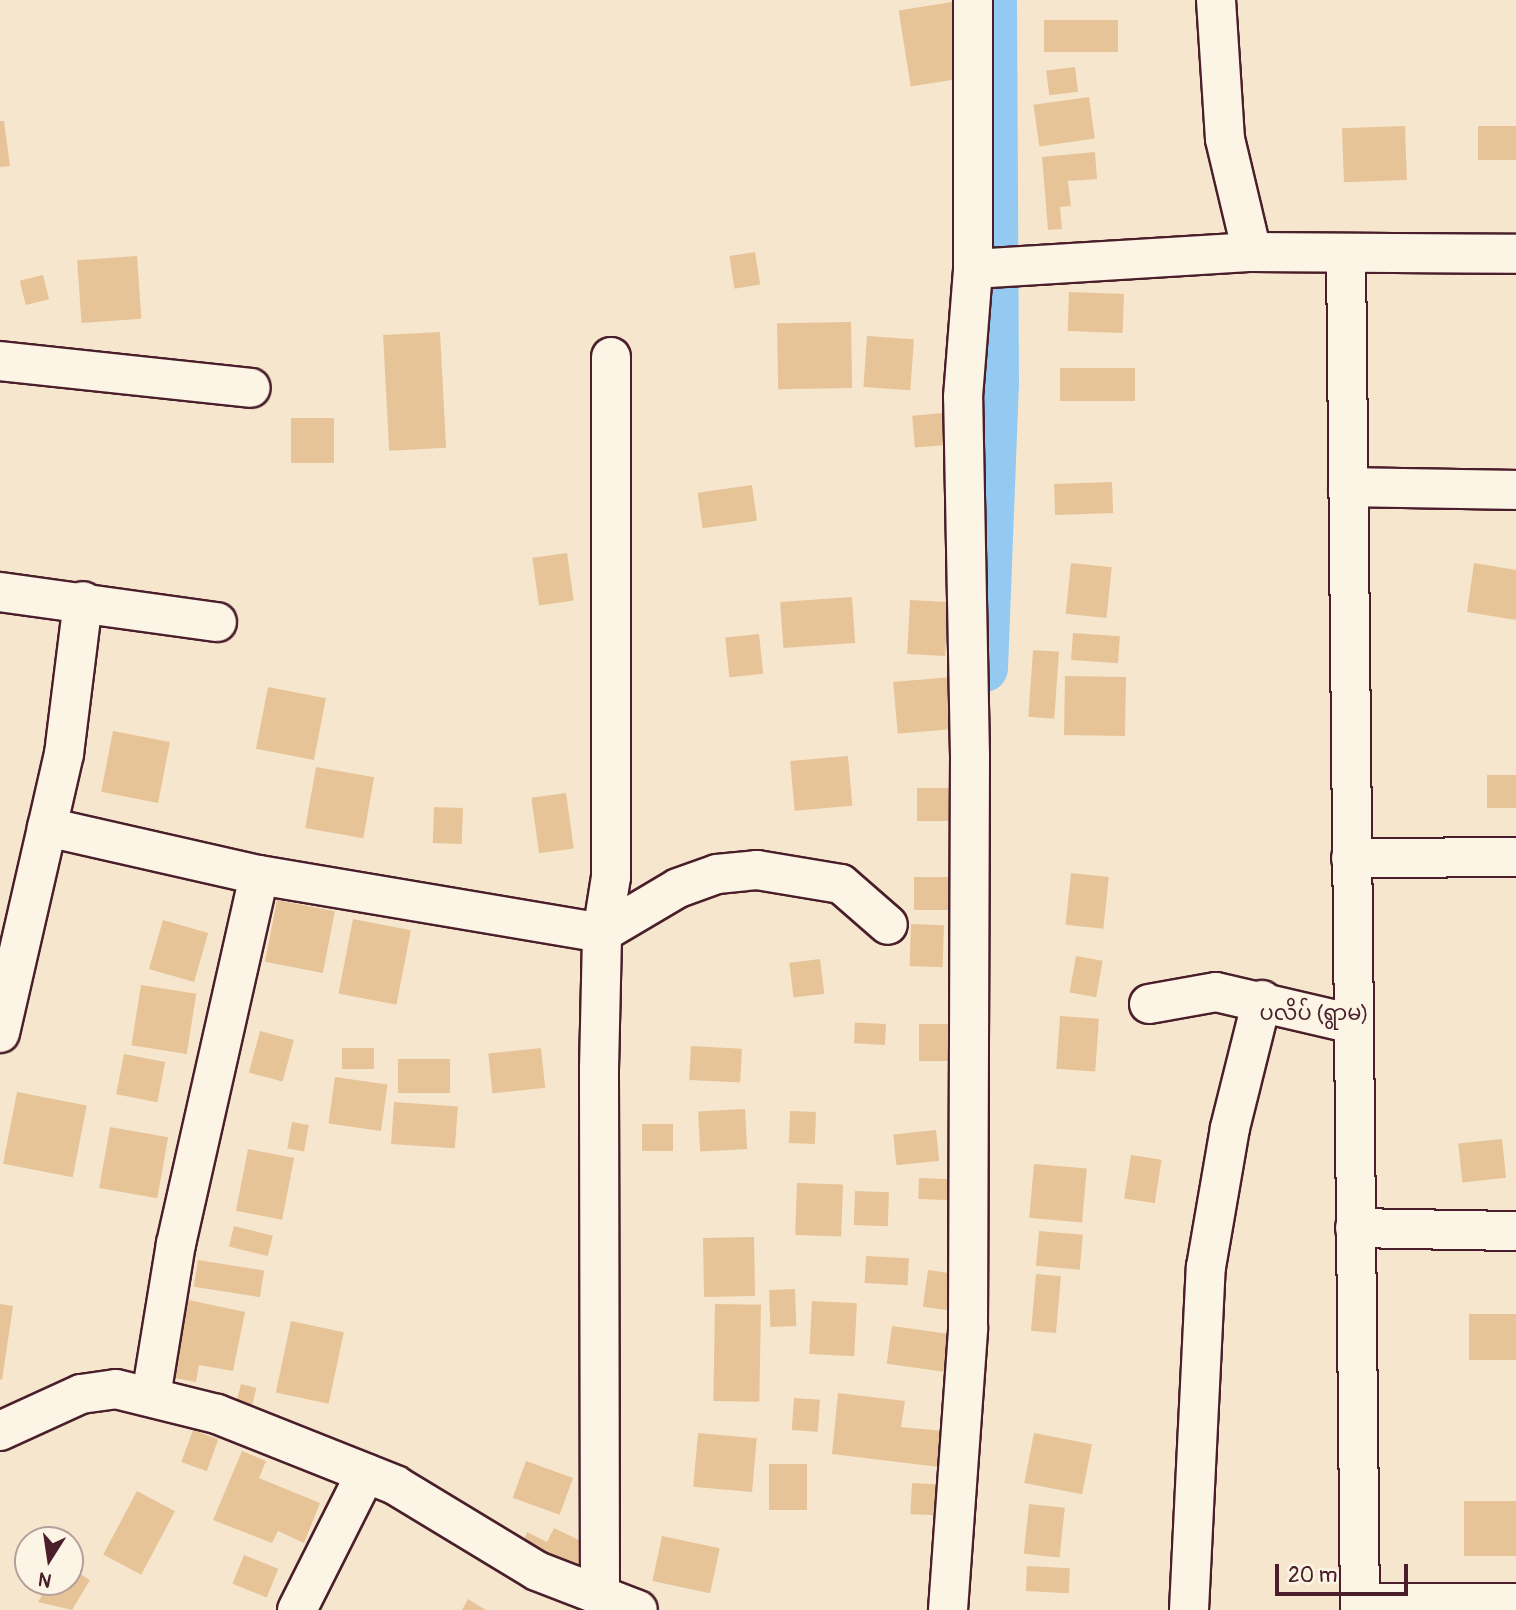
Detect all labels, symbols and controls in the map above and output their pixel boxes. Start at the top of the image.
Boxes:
district label: ပလိပ် (ရွာမ) [1260,1001,1368,1027]
north arrow [14,1526,84,1596]
scale bar [1278,1550,1411,1594]
text: 20 m [1288,1562,1337,1589]
text: N [36,1567,54,1593]

